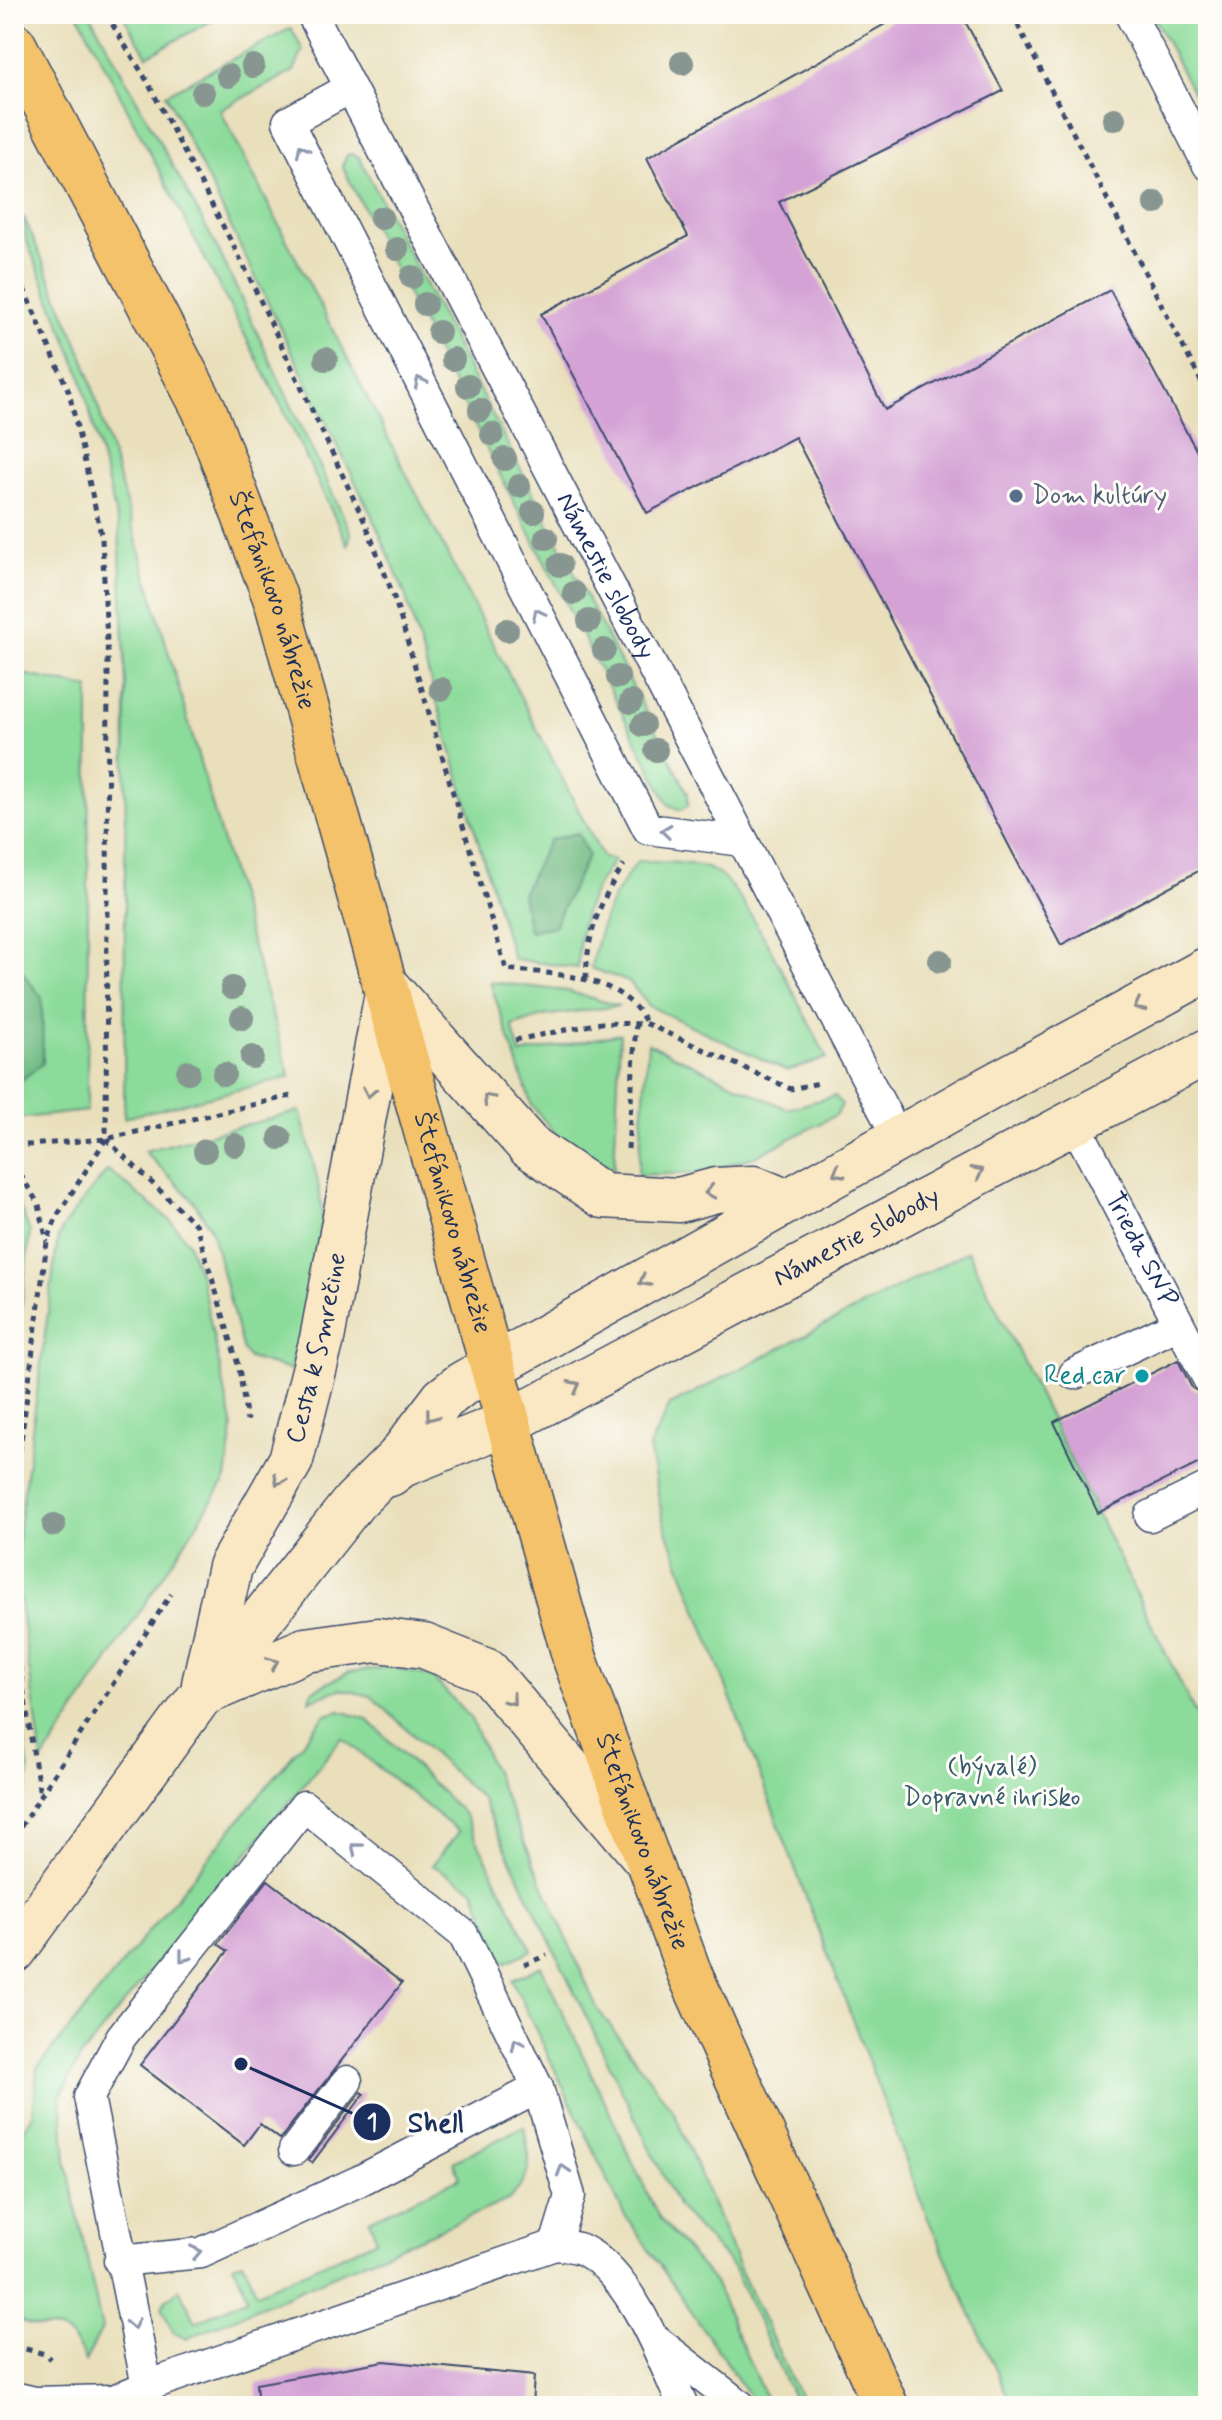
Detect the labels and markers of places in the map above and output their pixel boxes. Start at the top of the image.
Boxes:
place label: Dom kultúry [1032,479,1167,513]
marker: Dom kultúry [1007,487,1025,505]
place label: Red car [1044,1359,1126,1393]
marker: Red car [1133,1367,1151,1385]
callout: Shell [352,2096,481,2148]

